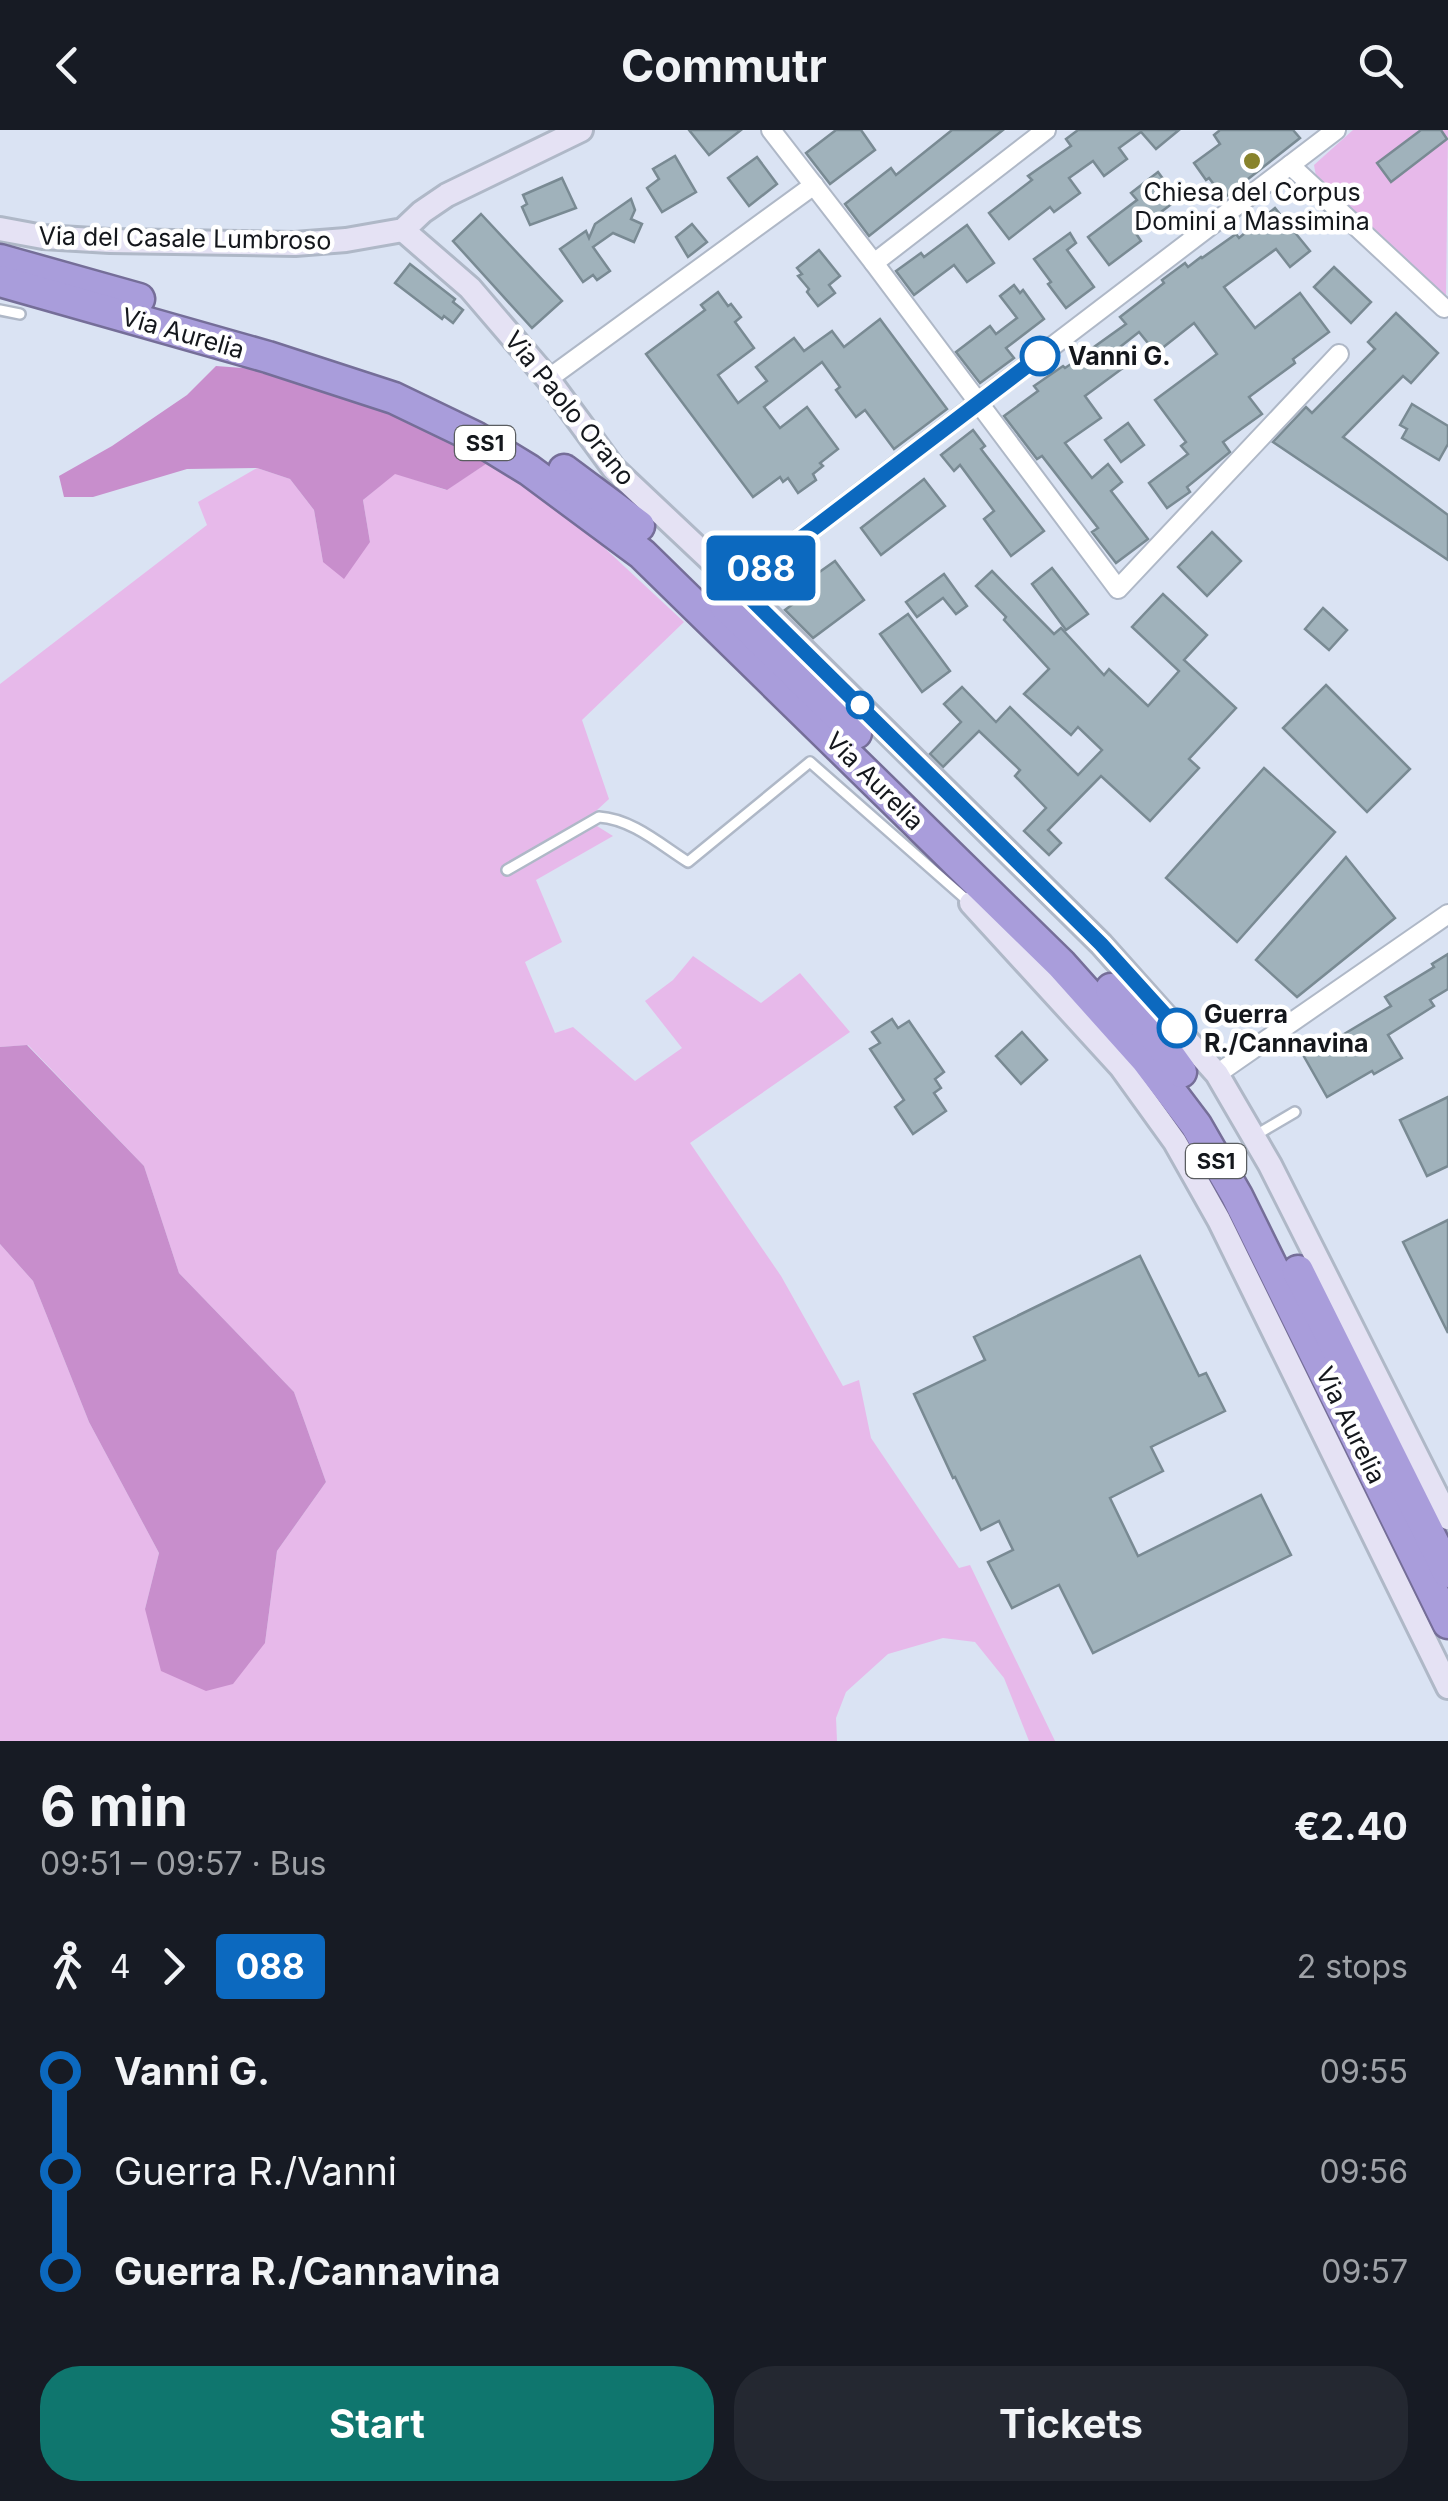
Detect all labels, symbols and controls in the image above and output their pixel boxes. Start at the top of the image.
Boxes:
icon: back [40,38,95,93]
text: Commutr [621,38,827,93]
icon: search [1353,38,1408,93]
marker: Chiesa del Corpus Domini a Massimina [1241,150,1263,172]
place label: Chiesa del Corpus Domini a Massimina [1134,177,1370,236]
street label: Via del Casale Lumbroso [38,220,332,256]
street label: Via Aurelia [118,301,248,365]
street label: Via Paolo Orano [499,325,641,491]
marker: Vanni G. [1021,337,1059,375]
place label: Vanni G. [1068,341,1171,371]
road number: SS1 [455,426,515,460]
line badge: 088 [704,536,818,600]
text: 088 [726,547,796,589]
unlabelled marker [847,692,873,718]
street label: Via Aurelia [820,726,930,836]
place label: Guerra R./Cannavina [1204,999,1369,1058]
marker: Guerra R./Cannavina [1158,1009,1196,1047]
road number: SS1 [1186,1144,1246,1178]
street label: Via Aurelia [1310,1362,1392,1488]
text: 6 min [40,1773,188,1839]
text: €2.40 [1294,1803,1408,1849]
text: 09:51 – 09:57 · Bus [40,1844,327,1883]
icon: walk [40,1939,95,1994]
icon: forward [146,1939,201,1994]
text: 088 [236,1945,305,1987]
text: 4 [110,1947,131,1986]
text: 2 stops [1297,1947,1408,1986]
text: Vanni G. [114,2048,270,2094]
text: 09:55 [1320,2052,1408,2091]
text: Guerra R./Vanni [114,2148,397,2194]
text: 09:56 [1319,2152,1408,2191]
text: Guerra R./Cannavina [114,2248,501,2294]
text: 09:57 [1321,2252,1408,2291]
button: Start [40,2366,714,2481]
button: Tickets [734,2366,1408,2481]

